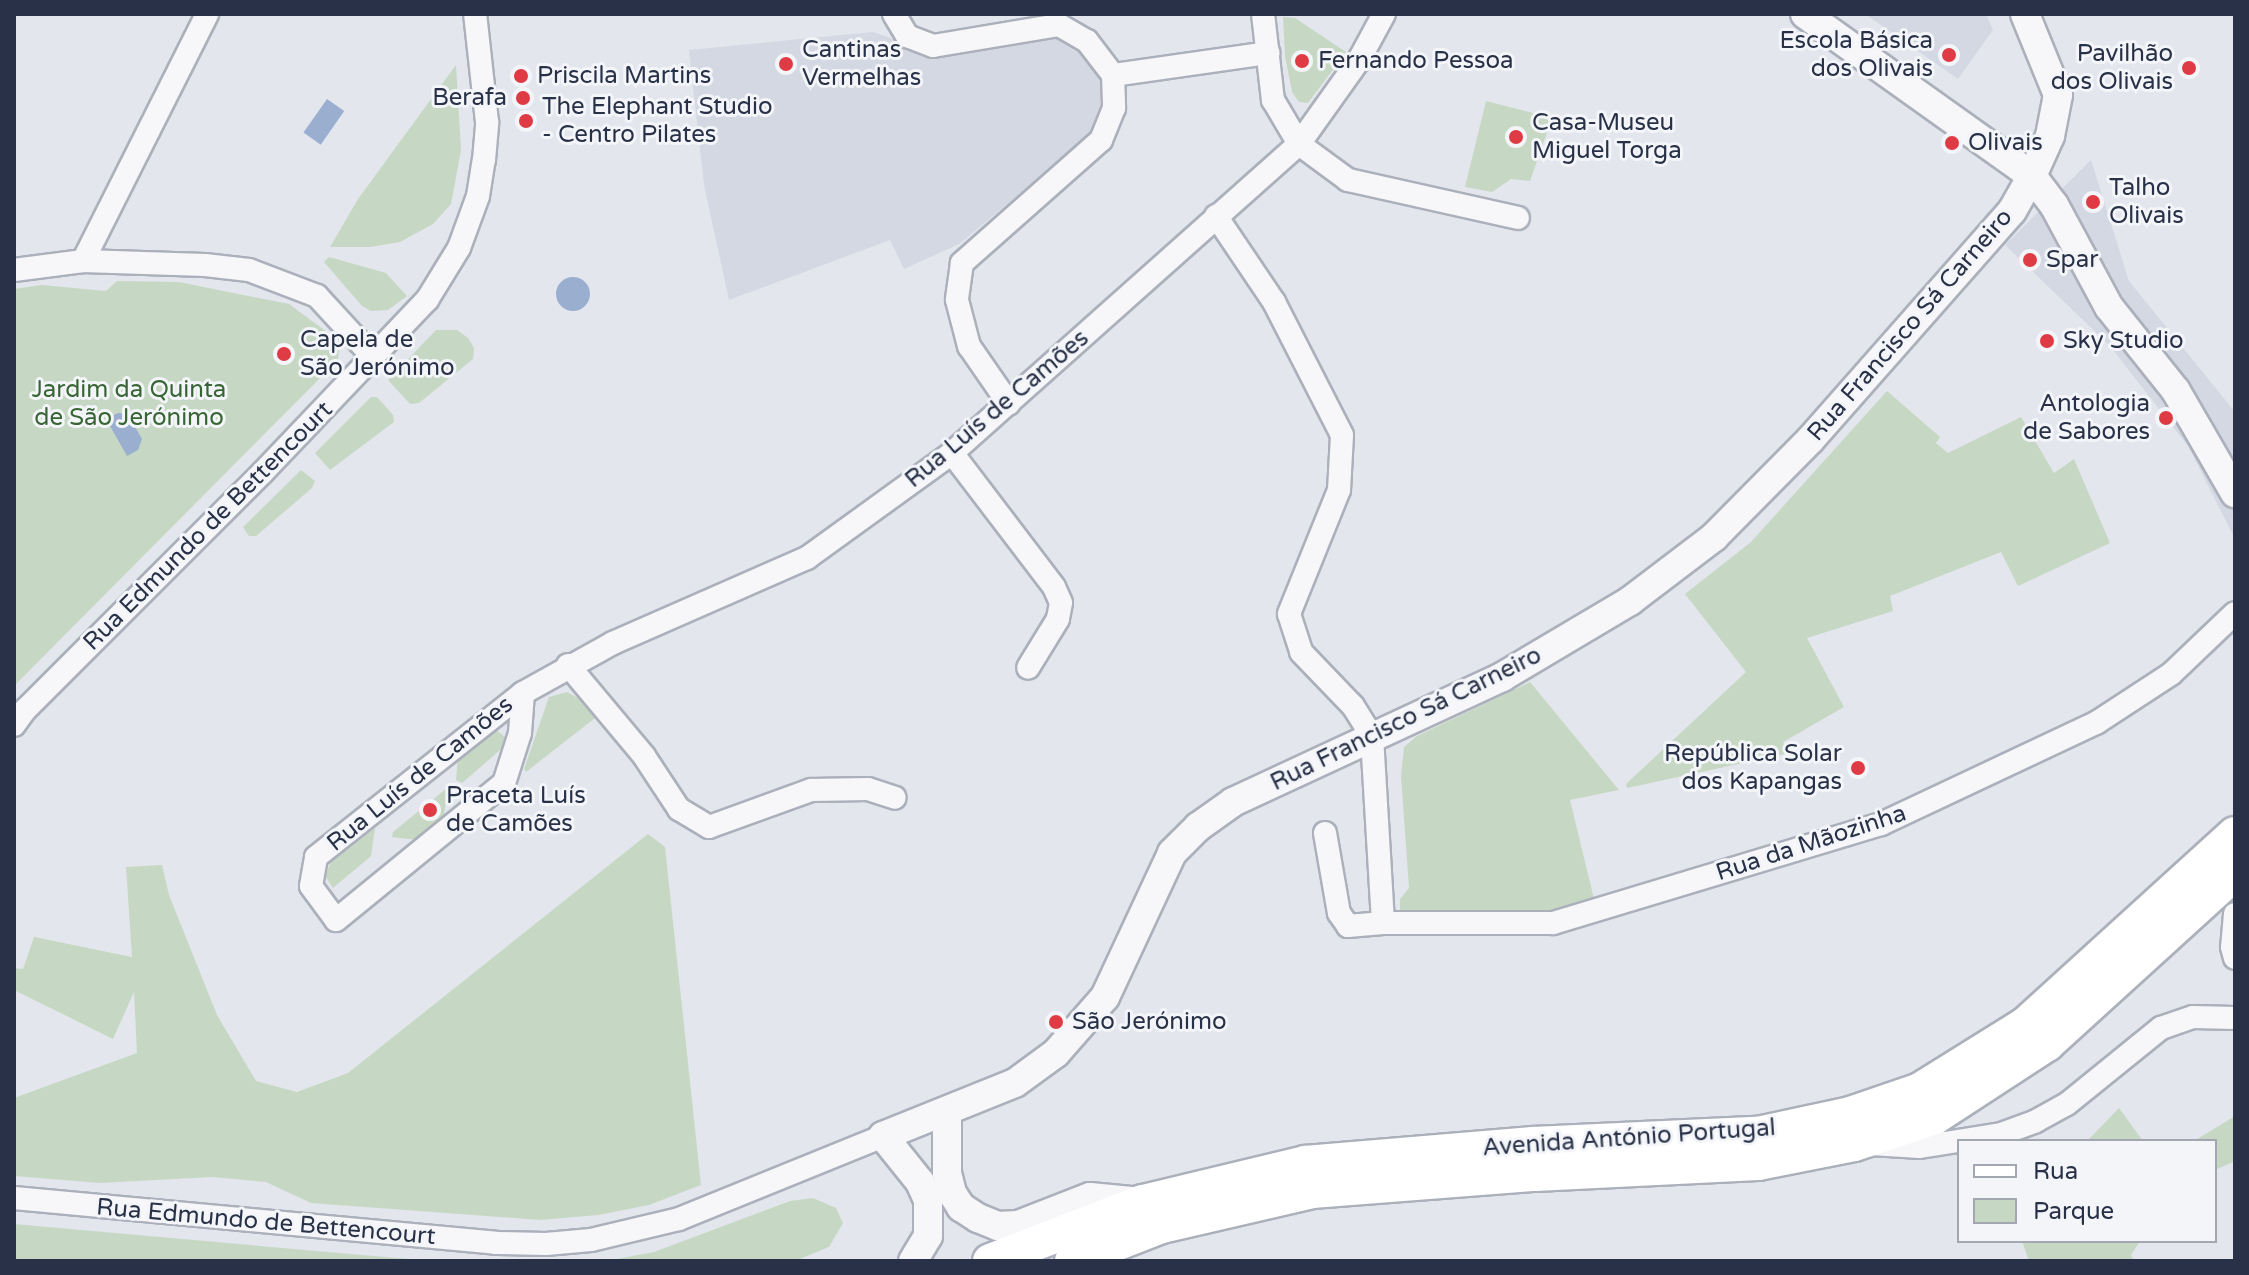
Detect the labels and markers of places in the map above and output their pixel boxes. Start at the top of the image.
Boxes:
place label: Escola Básica dos Olivais [1779,27,1933,83]
place label: Cantinas Vermelhas [802,36,921,92]
place label: Pavilhão dos Olivais [2051,40,2173,96]
marker: Escola Básica dos Olivais [1940,46,1958,64]
place label: Fernando Pessoa [1318,47,1514,75]
marker: Fernando Pessoa [1293,52,1311,70]
marker: Cantinas Vermelhas [777,55,795,73]
marker: Pavilhão dos Olivais [2180,59,2198,77]
place label: Priscila Martins [537,62,711,90]
marker: Priscila Martins [512,67,530,85]
place label: Berafa [432,84,507,112]
marker: Berafa [514,89,532,107]
place label: The Elephant Studio - Centro Pilates [542,93,773,149]
place label: Casa-Museu Miguel Torga [1532,109,1682,165]
marker: The Elephant Studio - Centro Pilates [517,112,535,130]
marker: Casa-Museu Miguel Torga [1507,128,1525,146]
place label: Olivais [1968,129,2043,157]
marker: Olivais [1943,134,1961,152]
place label: Talho Olivais [2109,174,2184,230]
marker: Talho Olivais [2084,193,2102,211]
place label: Spar [2046,246,2098,274]
marker: Spar [2021,251,2039,269]
place label: Capela de São Jerónimo [300,326,455,382]
place label: Sky Studio [2063,327,2184,355]
marker: Sky Studio [2038,332,2056,350]
marker: Capela de São Jerónimo [275,345,293,363]
place label: Antologia de Sabores [2023,390,2150,446]
marker: Antologia de Sabores [2157,409,2175,427]
place label: República Solar dos Kapangas [1664,740,1842,796]
marker: República Solar dos Kapangas [1849,759,1867,777]
place label: Praceta Luís de Camões [446,782,586,838]
marker: Praceta Luís de Camões [421,801,439,819]
place label: São Jerónimo [1072,1008,1227,1036]
marker: São Jerónimo [1047,1013,1065,1031]

